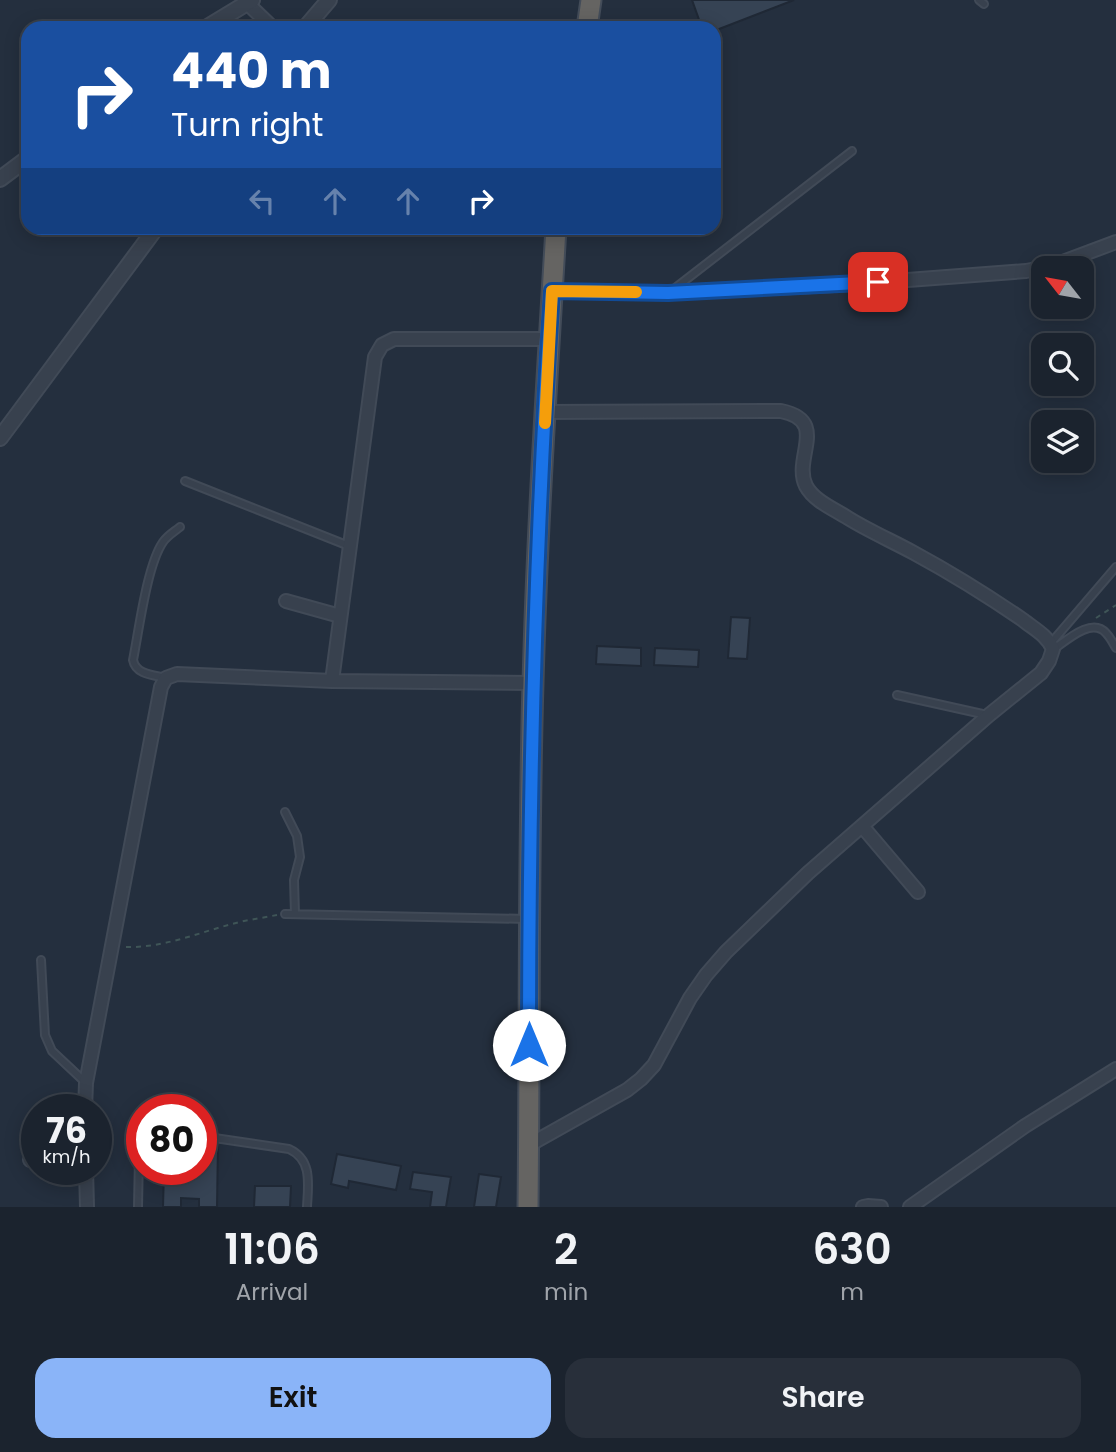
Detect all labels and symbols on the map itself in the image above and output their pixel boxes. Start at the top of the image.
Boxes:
pin [848,252,908,312]
north arrow [1031,256,1094,318]
position arrow [492,1008,566,1082]
speed limit sign: 80 [126,1094,217,1185]

